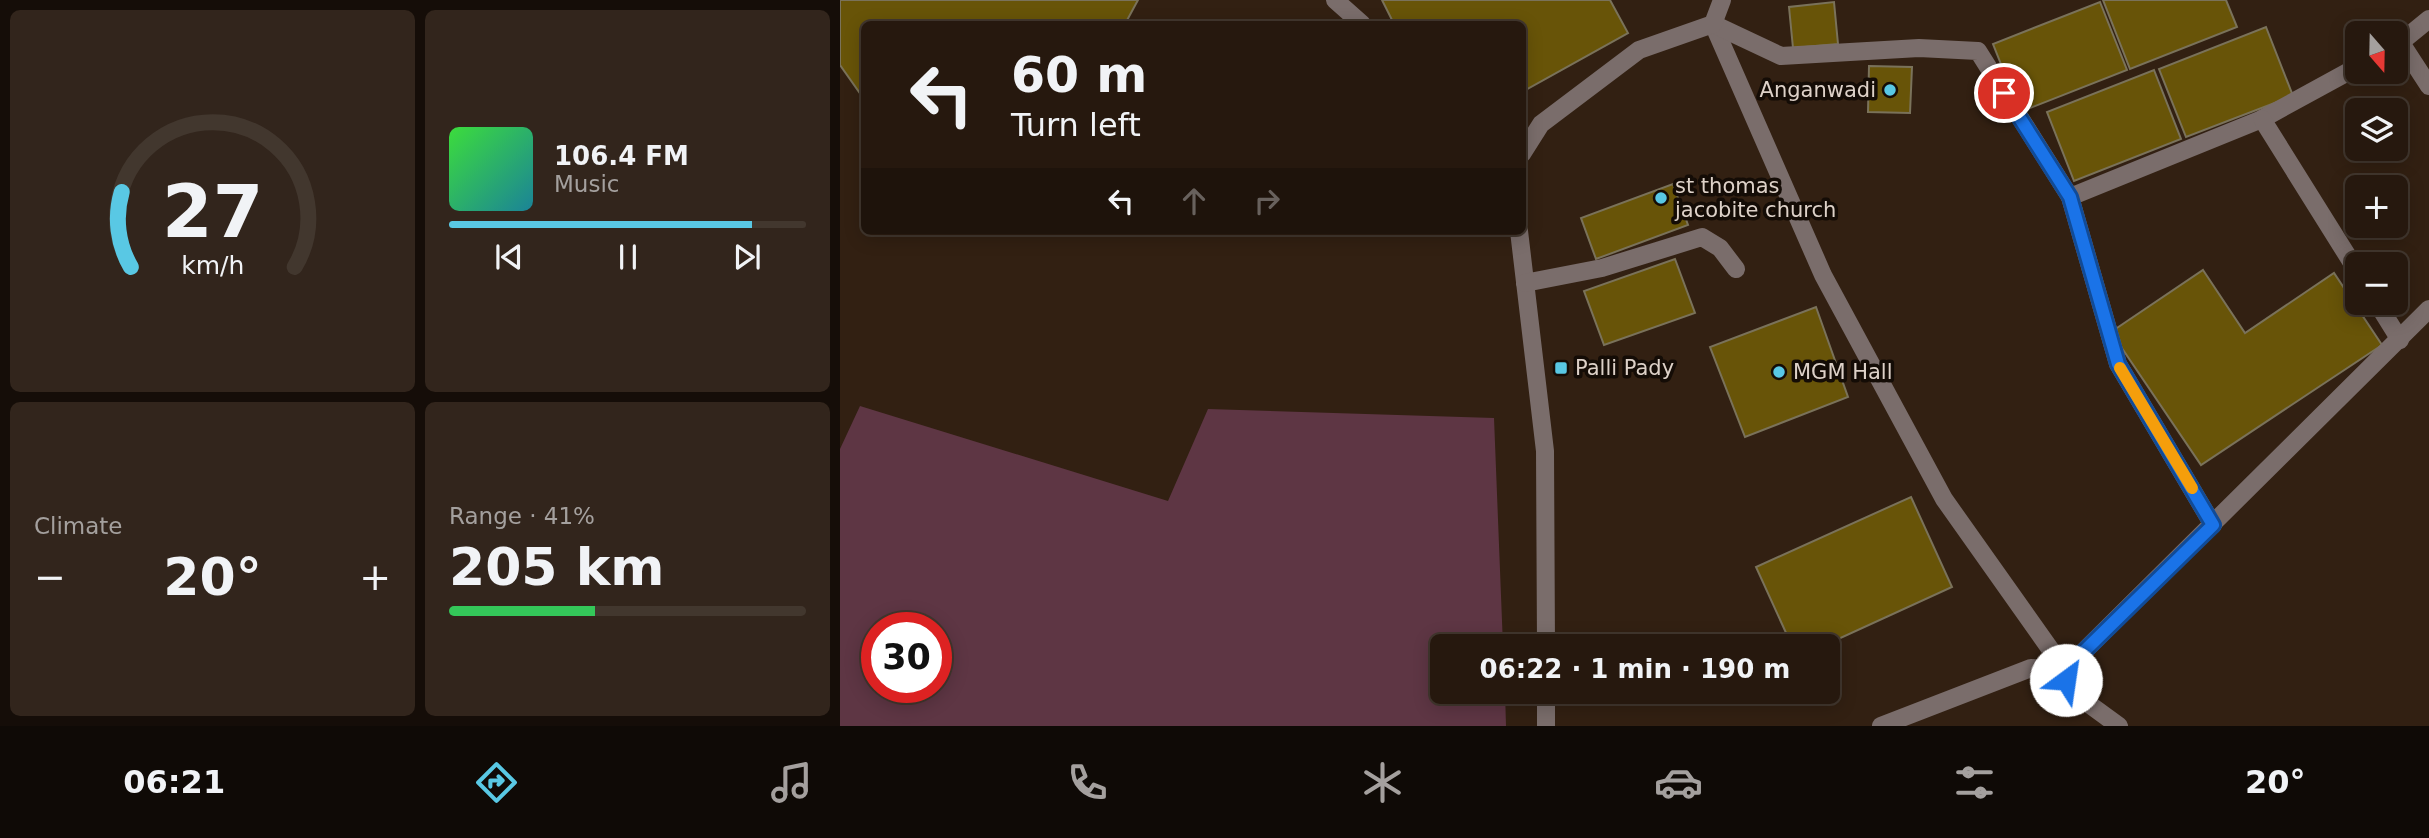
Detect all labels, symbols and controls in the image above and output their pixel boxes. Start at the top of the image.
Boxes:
north arrow [2345,21,2408,84]
map controls [2345,21,2408,315]
text: 60 m [1011,47,1147,104]
icon: left [896,49,987,140]
pin [1974,63,2034,123]
icon: arrive [1985,74,2023,112]
place label: Anganwadi [1760,78,1876,102]
marker: Anganwadi [1882,82,1898,98]
button: layers [2345,98,2408,161]
text: Turn left [1011,106,1141,144]
text: 106.4 FM [554,141,689,171]
text: 27 [162,170,263,255]
text: Music [554,171,619,197]
place label: st thomas jacobite church [1674,174,1836,222]
button: + [2345,175,2408,238]
icon: left [1102,182,1140,220]
icon: ahead [1175,182,1213,220]
icon: right [1248,182,1286,220]
marker: st thomas jacobite church [1653,190,1669,206]
icon: previous [490,238,528,276]
icon: pause [609,238,647,276]
icon: next [728,238,766,276]
text: km/h [181,251,244,280]
button: − [2345,252,2408,315]
place label: Palli Pady [1575,356,1674,380]
marker: Palli Pady [1553,360,1569,376]
place label: MGM Hall [1793,360,1893,384]
marker: MGM Hall [1771,364,1787,380]
text: Range · 41% [449,503,595,529]
text: Climate [34,513,123,539]
text: 205 km [449,537,664,597]
text: 20° [163,547,262,607]
text: − [34,555,66,599]
text: + [359,555,391,599]
speed limit sign: 30 [861,612,952,703]
position arrow [2029,643,2103,717]
text: 06:22 · 1 min · 190 m [1480,654,1790,684]
icon: directions [472,758,521,807]
icon: music [767,758,816,807]
icon: phone [1063,758,1112,807]
icon: climate [1358,758,1407,807]
icon: car [1654,758,1703,807]
icon: filters [1950,758,1999,807]
text: 06:21 [123,763,225,801]
text: 20° [2245,763,2306,801]

